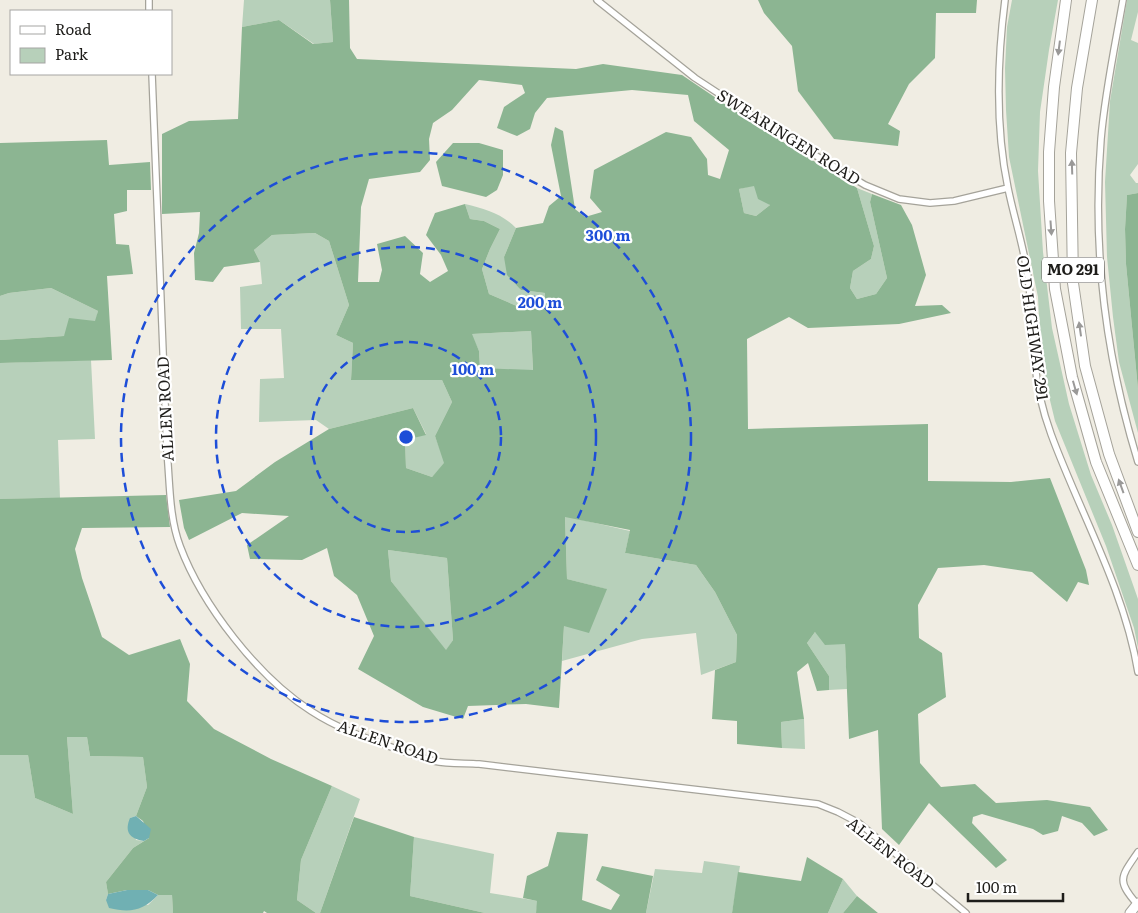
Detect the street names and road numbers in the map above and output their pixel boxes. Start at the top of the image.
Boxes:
street label: SWEARINGEN ROAD [713,82,866,190]
street label: OLD HIGHWAY 291 [1012,254,1056,403]
road number: MO 291 [1042,258,1104,282]
street label: ALLEN ROAD [149,356,179,462]
street label: ALLEN ROAD [335,713,442,770]
street label: ALLEN ROAD [843,810,940,894]

